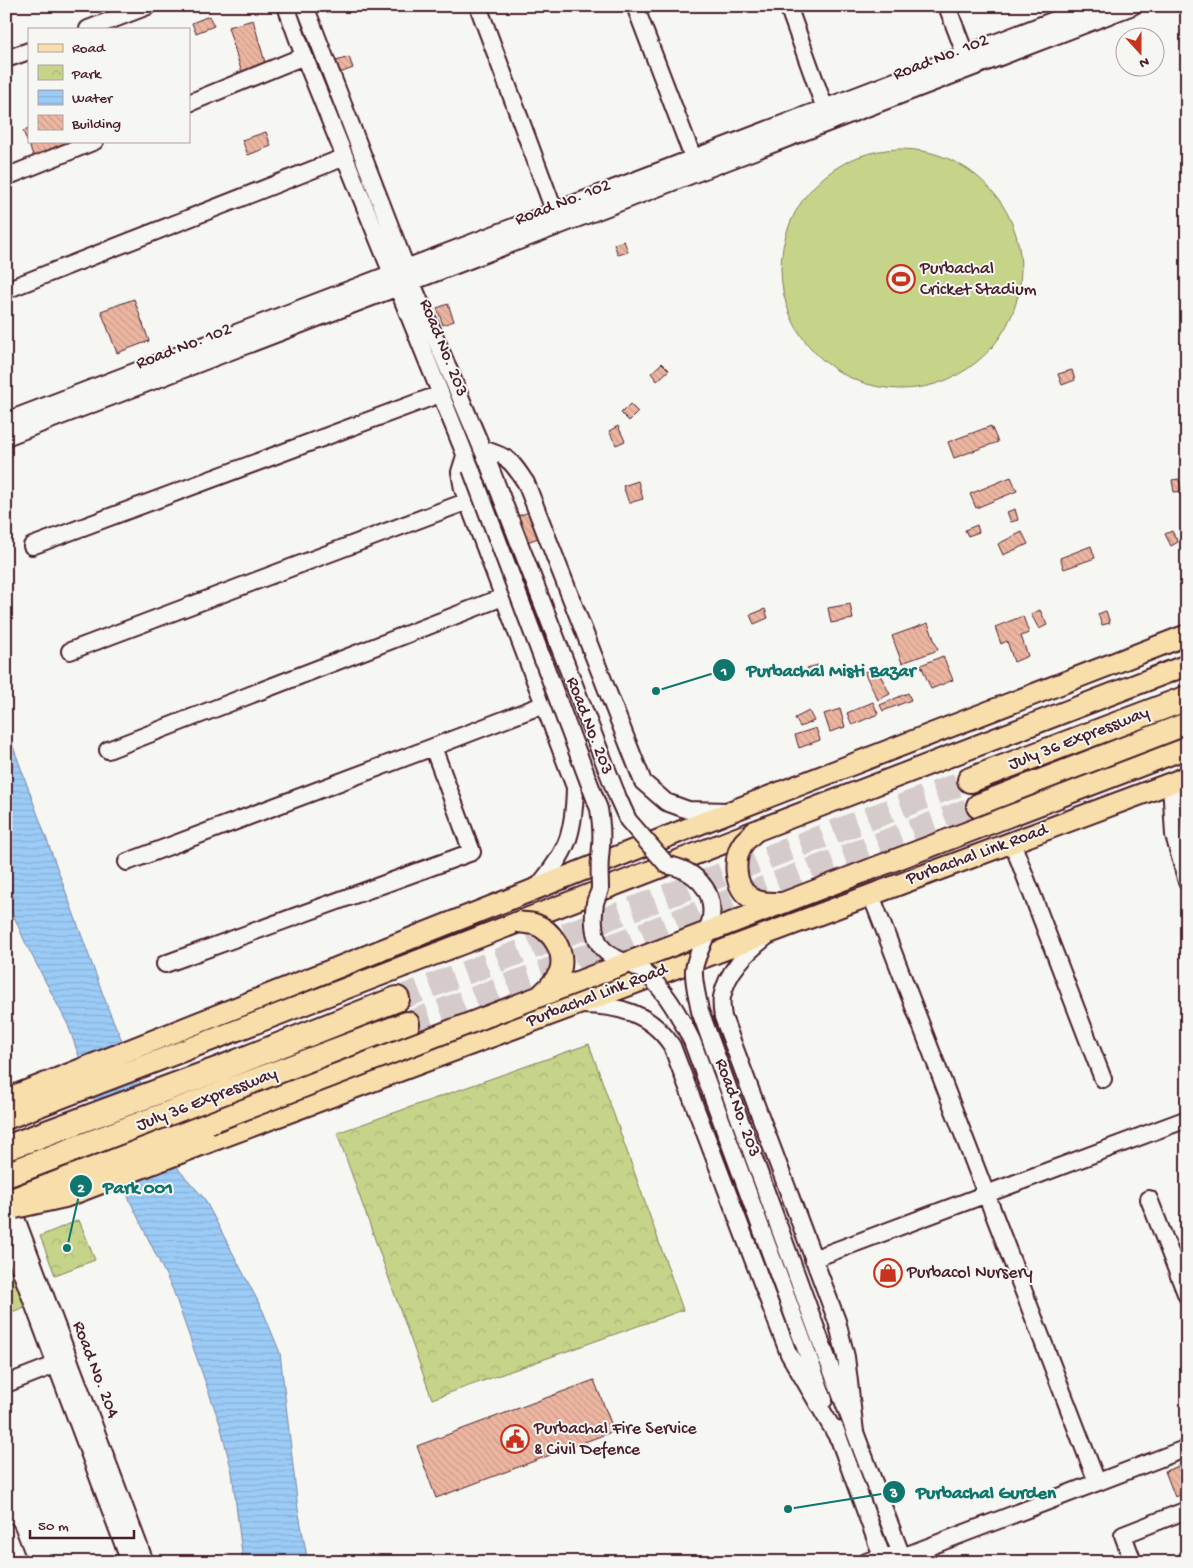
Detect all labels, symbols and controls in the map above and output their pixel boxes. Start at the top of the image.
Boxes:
legend [28,28,190,142]
north arrow [1116,28,1166,78]
street label: Road No. 102 [890,30,992,86]
text: Road [72,40,106,58]
text: N [1136,52,1151,71]
text: Park [71,66,102,84]
text: Water [72,90,114,108]
text: Building [71,116,121,134]
street label: Road No. 102 [512,175,614,231]
place label: Purbachal Cricket Stadium [919,259,1037,301]
sports icon: Purbachal Cricket Stadium [886,264,916,294]
street label: Road No. 203 [414,296,472,400]
street label: Road No. 102 [133,319,235,375]
callout: Purbachal Misti Bazar [711,653,926,687]
text: Purbachal Misti Bazar [745,661,918,684]
text: 1 [720,663,727,681]
street label: Road No. 203 [561,674,617,778]
street label: July 36 Expressway [1006,702,1152,776]
street label: Purbachal Link Road [903,819,1052,891]
street label: Purbachal Link Road [523,959,672,1033]
street label: Road No. 203 [710,1056,764,1160]
street label: July 36 Expressway [134,1063,280,1137]
callout: Park 001 [68,1169,183,1203]
text: Park 001 [102,1178,173,1201]
text: 2 [77,1180,85,1198]
shop icon: Purbacol Nursery [873,1258,903,1288]
place label: Purbacol Nursery [906,1263,1033,1284]
street label: Road No. 204 [67,1319,123,1422]
place label: Purbachal Fire Service & Civil Defence [533,1419,697,1461]
public building icon: Purbachal Fire Service & Civil Defence [500,1424,530,1454]
callout: Purbachal Gurden [881,1475,1066,1509]
text: Purbachal Gurden [915,1483,1057,1506]
text: 3 [889,1485,898,1503]
scale bar [30,1508,134,1540]
text: 50 m [38,1518,69,1536]

